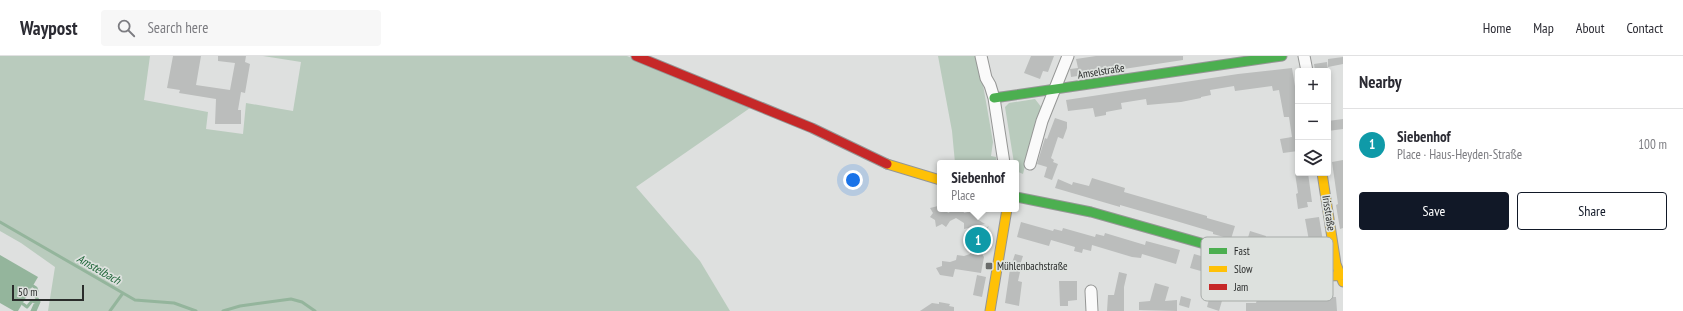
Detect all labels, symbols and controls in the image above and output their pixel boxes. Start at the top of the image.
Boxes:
search box [101,10,381,46]
text: Waypost [20,16,77,40]
icon: search [115,17,137,39]
text: Search here [147,18,208,37]
text: Home [1483,19,1511,37]
text: Map [1533,19,1554,37]
text: About [1576,19,1605,37]
text: Contact [1627,19,1663,37]
street label: Amselstraße [1077,60,1126,82]
map controls [1295,68,1331,176]
button: + [1295,68,1331,104]
text: Nearby [1359,71,1402,93]
button: − [1295,104,1331,140]
text: Siebenhof [1397,127,1450,146]
text: 1 [1369,136,1375,153]
text: 100 m [1638,136,1667,153]
button: layers [1295,140,1331,176]
text: Place · Haus-Heyden-Straße [1397,146,1522,163]
popup [937,160,1019,212]
text: Siebenhof [951,168,1005,187]
your location [843,170,863,190]
text: Place [951,187,975,204]
button: Save [1359,192,1509,230]
button: Share [1517,192,1667,230]
street label: Irisstraße [1319,194,1339,232]
pin: 1 [965,225,991,255]
legend [1201,237,1333,301]
text: Fast [1234,244,1250,258]
water label: Amstelbach [74,250,124,288]
place label: Mühlenbachstraße [997,259,1068,273]
marker: Mühlenbachstraße [984,261,994,271]
text: Slow [1234,262,1253,276]
text: Jam [1233,280,1248,294]
scale bar [12,283,84,302]
text: 50 m [18,285,37,299]

